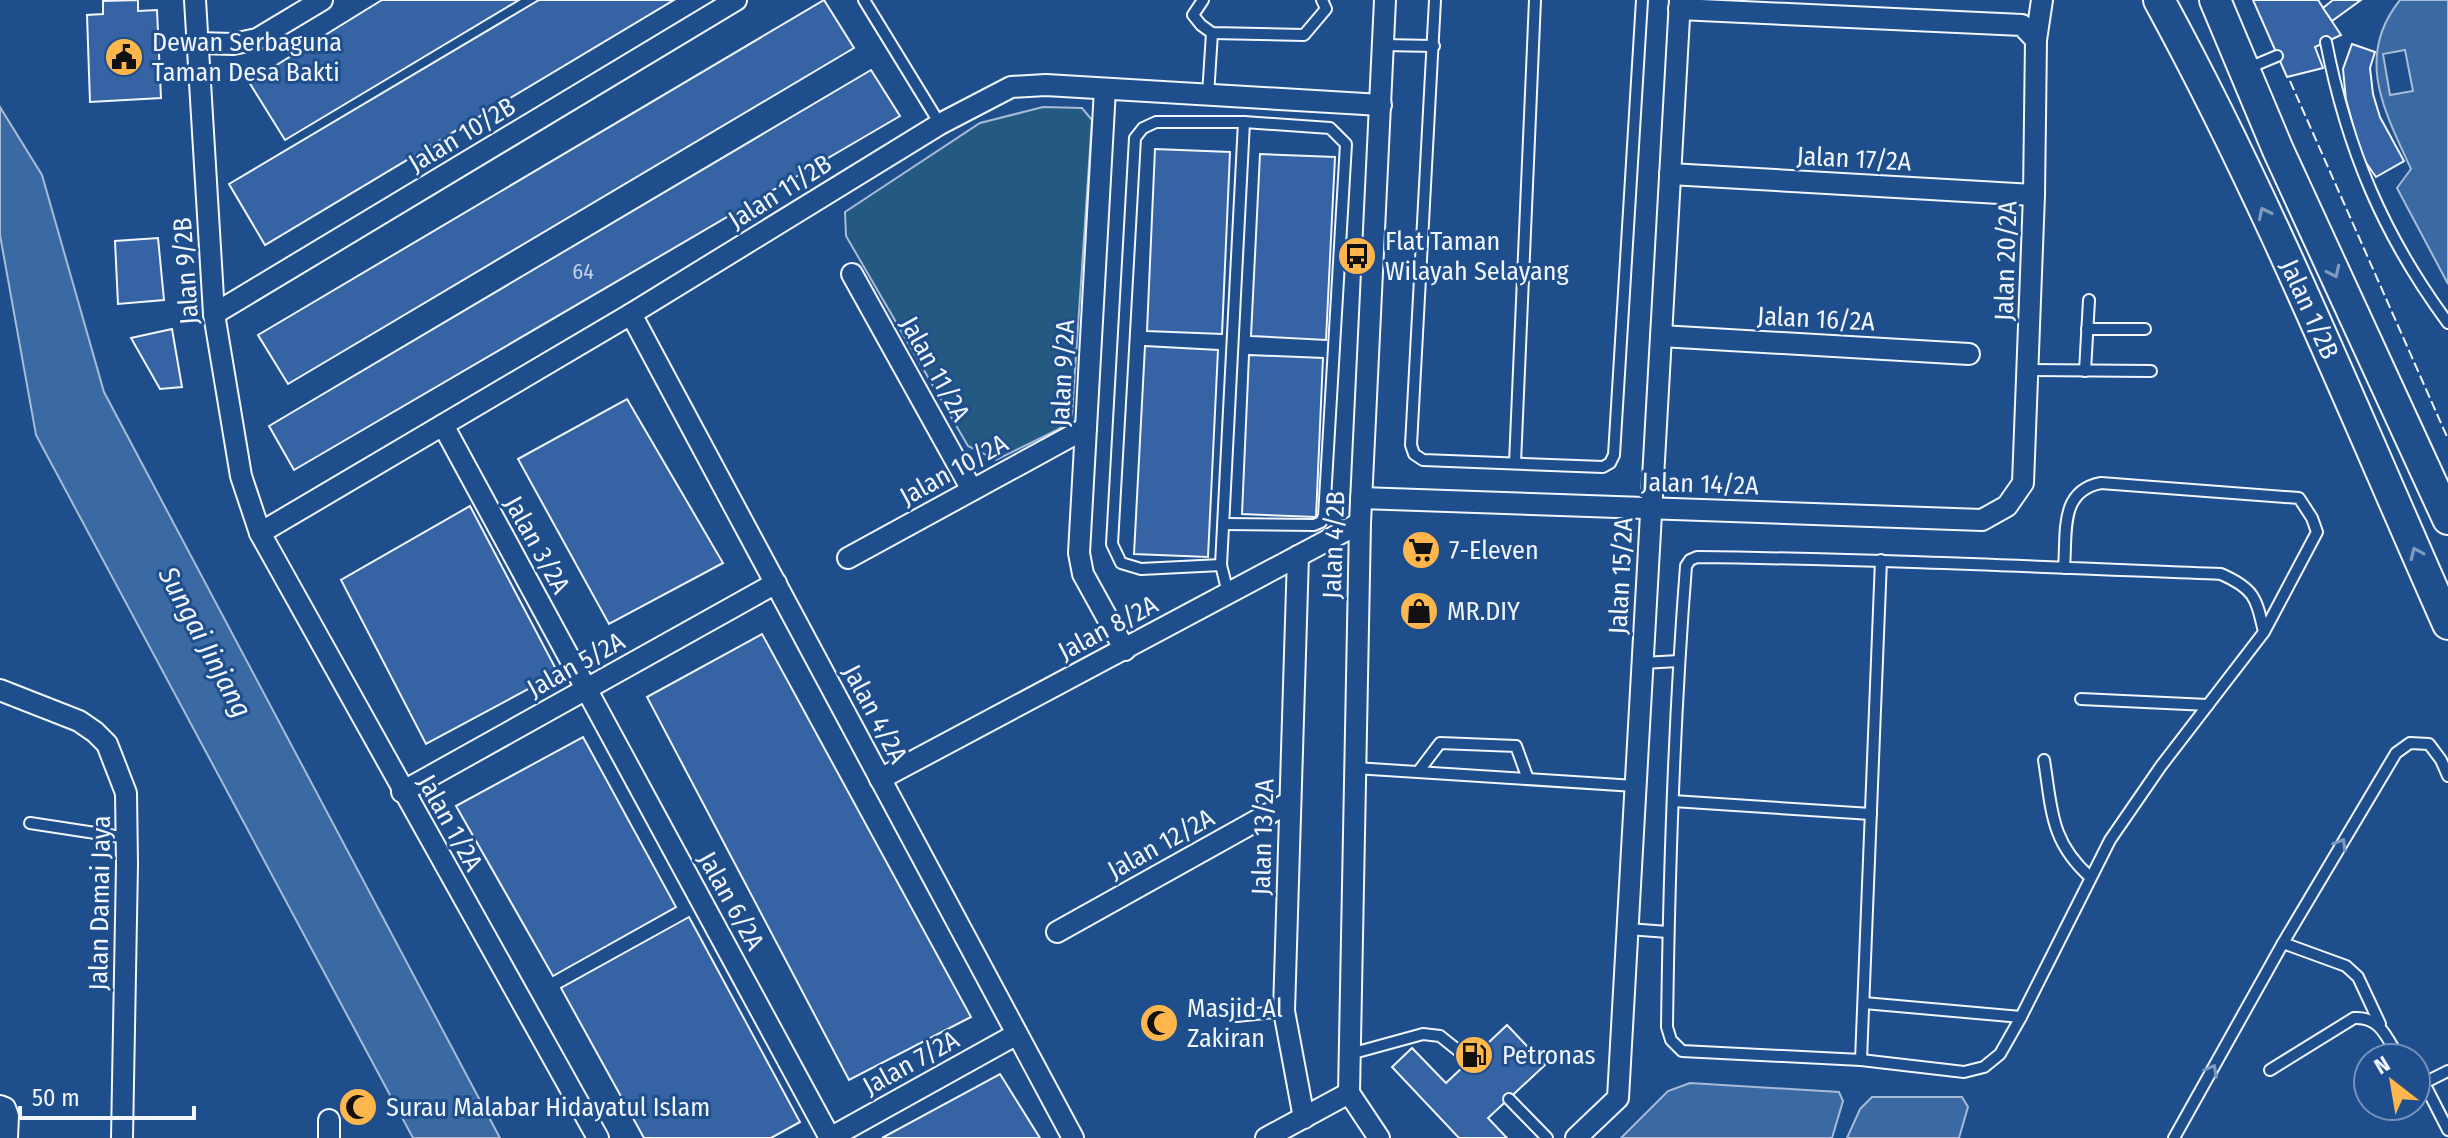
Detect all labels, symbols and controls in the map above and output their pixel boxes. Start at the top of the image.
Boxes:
place label: Dewan Serbaguna Taman Desa Bakti [152,27,342,88]
public building icon: Dewan Serbaguna Taman Desa Bakti [103,36,145,78]
street label: Jalan 10/2B [403,91,521,179]
street label: Jalan 17/2A [1796,141,1912,177]
street label: Jalan 11/2B [723,148,837,236]
street label: Jalan 20/2A [1988,200,2024,322]
one-way arrow [2258,207,2274,221]
street label: Jalan 9/2B [167,216,205,326]
place label: Flat Taman Wilayah Selayang [1385,226,1569,287]
bus stop icon: Flat Taman Wilayah Selayang [1336,235,1378,277]
street label: Jalan 1/2B [2274,254,2346,364]
house number: 64 [572,258,594,285]
one-way arrow [2324,264,2340,278]
street label: Jalan 16/2A [1756,300,1876,338]
street label: Jalan 11/2A [894,311,977,427]
street label: Jalan 9/2A [1045,319,1081,427]
street label: Jalan 10/2A [895,427,1014,512]
street label: Jalan 14/2A [1641,466,1759,502]
street label: Jalan 3/2A [498,491,576,599]
street label: Jalan 4/2B [1317,491,1351,599]
street label: Jalan 15/2A [1602,517,1640,635]
supermarket icon: 7-Eleven [1400,529,1442,571]
place label: 7-Eleven [1449,535,1539,566]
one-way arrow [2410,546,2426,561]
water label: Sungai Jinjang [151,560,258,723]
street label: Jalan 8/2A [1053,589,1163,667]
shop icon: MR.DIY [1398,590,1440,632]
place label: MR.DIY [1447,596,1520,627]
street label: Jalan 5/2A [522,625,630,704]
street label: Jalan 4/2A [836,659,914,769]
street label: Jalan 1/2A [411,769,489,877]
street label: Jalan 13/2A [1245,778,1281,896]
street label: Jalan 12/2A [1102,802,1220,886]
street label: Jalan Damai Jaya [83,815,117,991]
one-way arrow [2332,838,2347,853]
street label: Jalan 6/2A [691,846,771,956]
place label: Masjid Al Zakiran [1187,993,1283,1054]
mosque icon: Masjid Al Zakiran [1138,1002,1180,1044]
street label: Jalan 7/2A [858,1024,965,1102]
fuel station icon: Petronas [1453,1034,1495,1076]
place label: Petronas [1502,1040,1596,1071]
north arrow [2352,1042,2432,1122]
text: N [2369,1050,2395,1080]
one-way arrow [2202,1064,2218,1079]
scale bar [20,1070,194,1120]
text: 50 m [32,1084,80,1112]
mosque icon: Surau Malabar Hidayatul Islam [337,1086,379,1128]
place label: Surau Malabar Hidayatul Islam [386,1092,710,1123]

